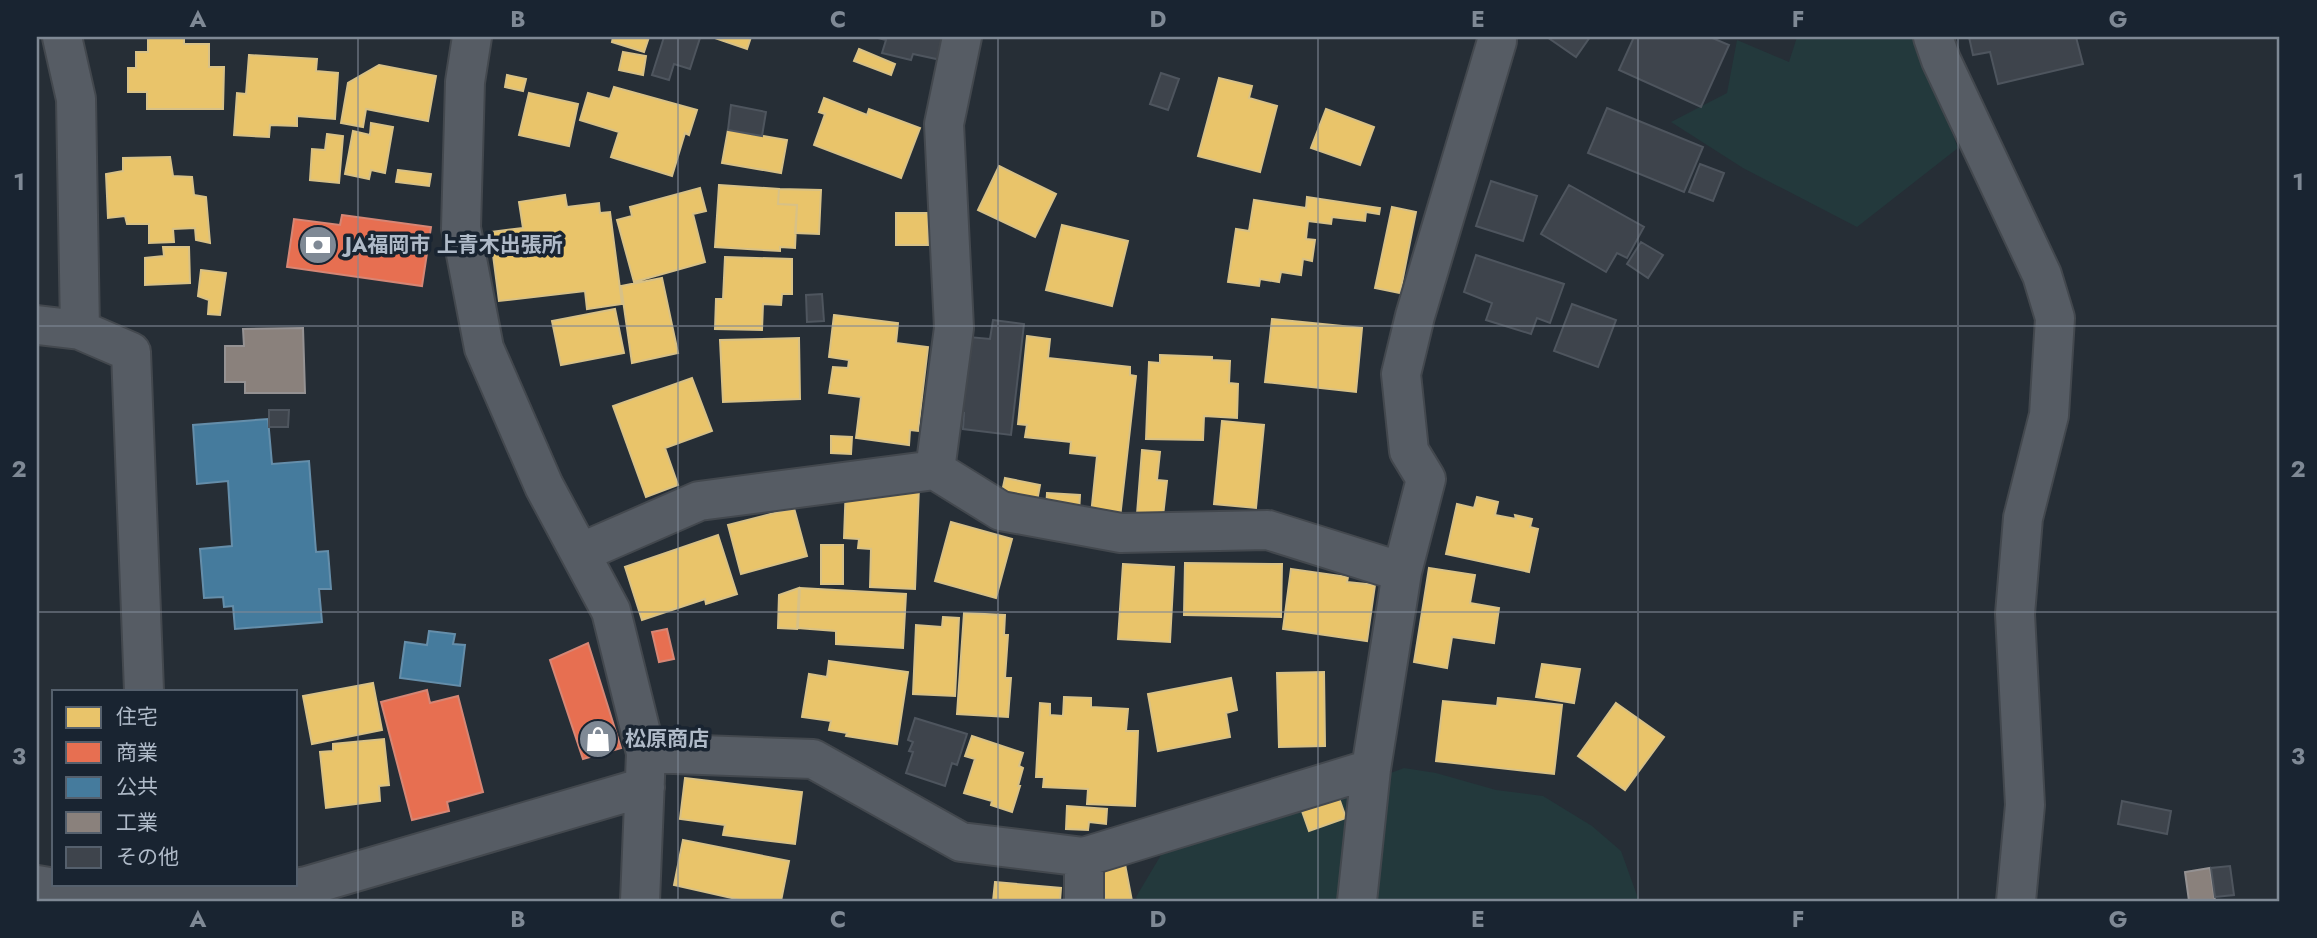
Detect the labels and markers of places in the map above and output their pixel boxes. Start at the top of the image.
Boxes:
bank icon: JA福岡市 上青木出張所 [297,224,339,266]
place label: JA福岡市 上青木出張所 [341,230,563,260]
shop icon: 松原商店 [577,718,619,760]
place label: 松原商店 [625,724,709,754]

